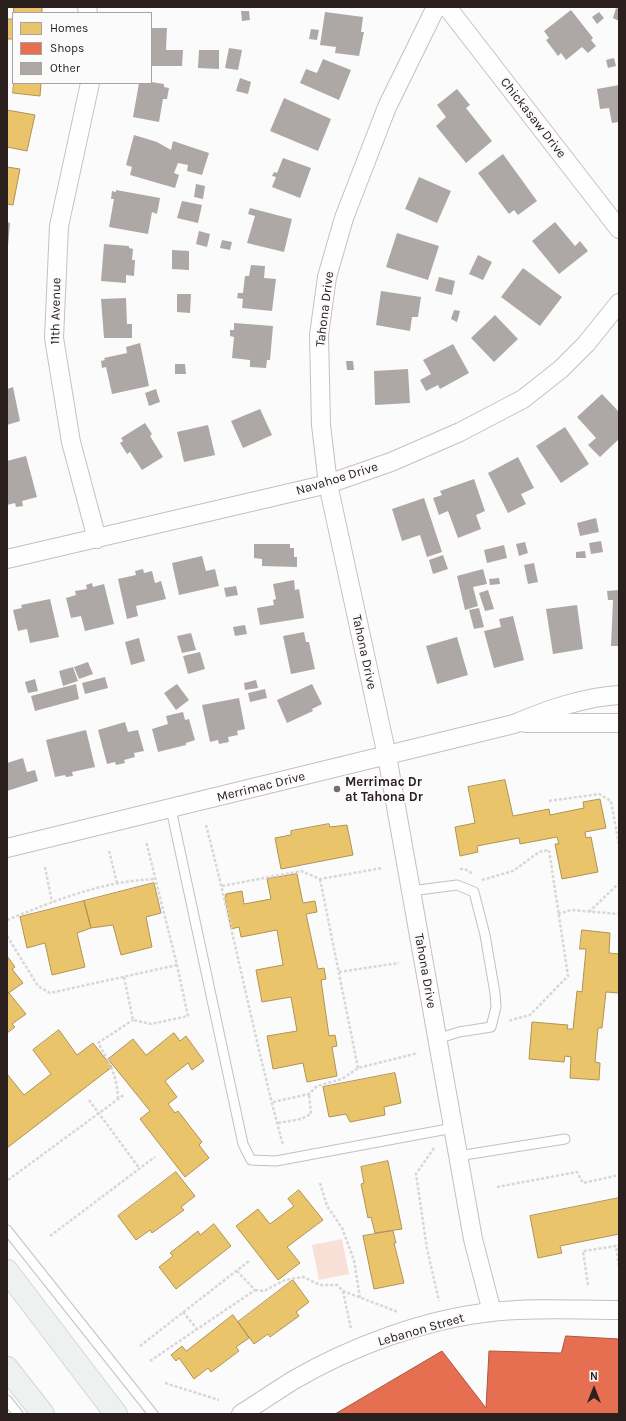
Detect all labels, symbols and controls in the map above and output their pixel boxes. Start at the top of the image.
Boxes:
legend [12,12,152,84]
text: Homes [50,21,88,35]
text: Shops [50,41,84,55]
text: Other [50,61,80,75]
street label: Chickasaw Drive [497,75,569,161]
street label: Tahona Drive [313,270,337,348]
street label: 11th Avenue [48,277,64,345]
street label: Navahoe Drive [294,459,380,499]
street label: Tahona Drive [348,613,380,691]
street label: Merrimac Drive [215,768,307,806]
place label: Merrimac Dr at Tahona Dr [345,774,423,805]
marker: Merrimac Dr at Tahona Dr [332,784,342,794]
street label: Tahona Drive [411,932,439,1010]
street label: Lebanon Street [376,1310,466,1350]
north arrow [574,1369,614,1409]
text: N [590,1370,598,1383]

